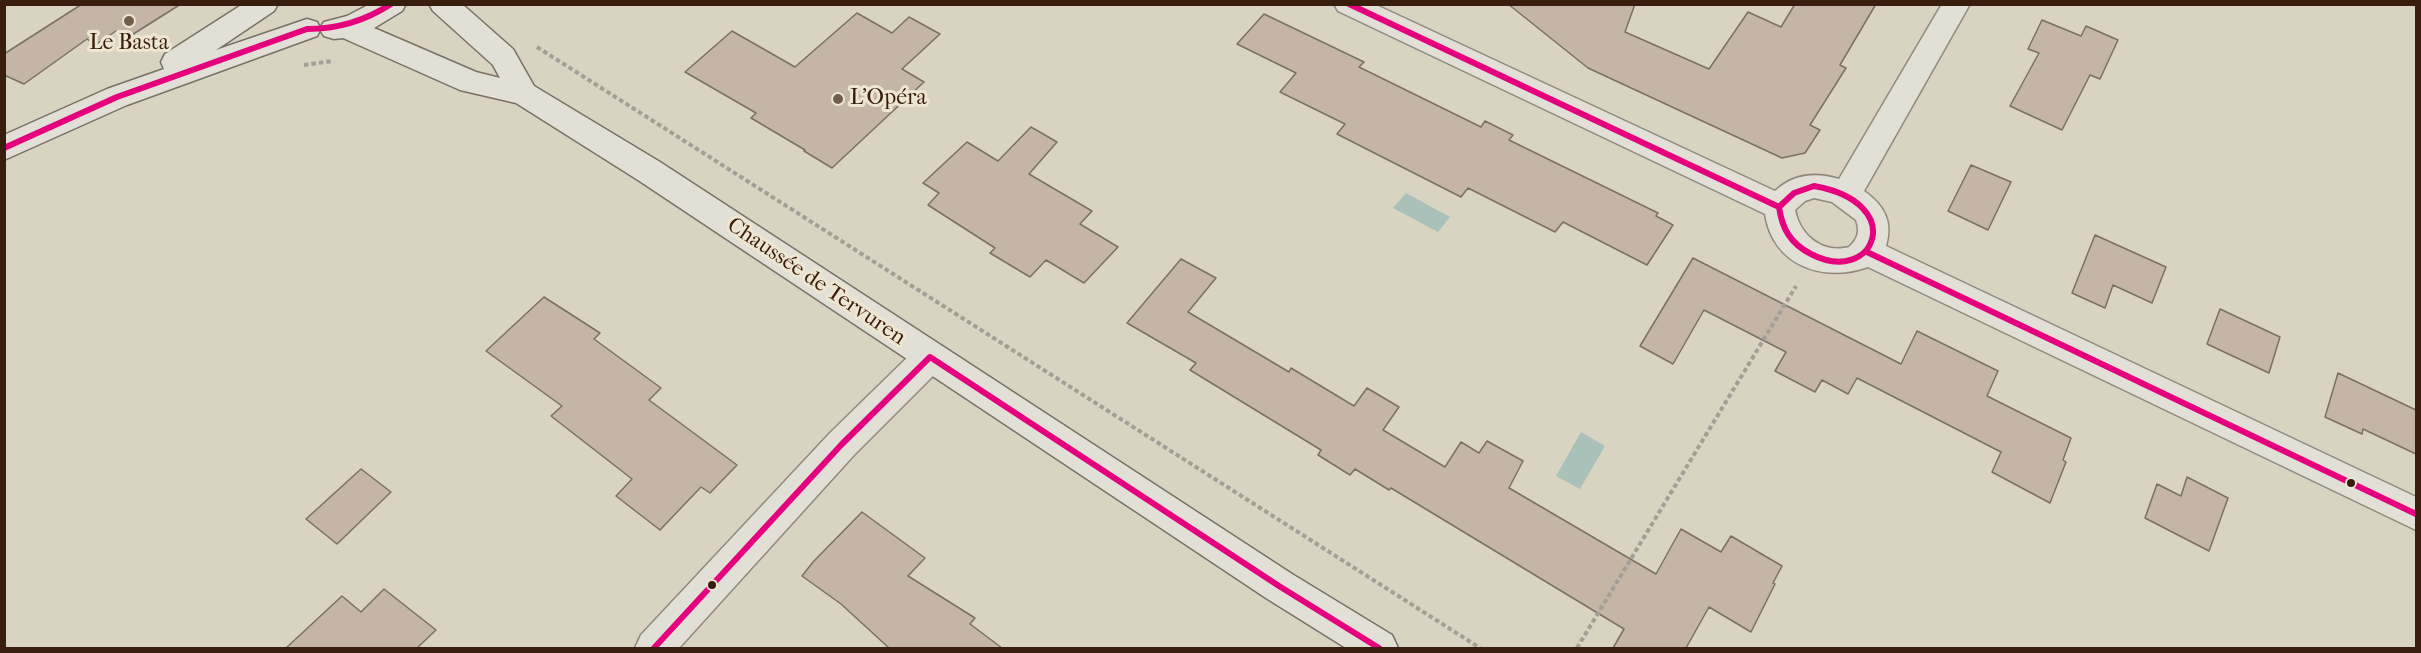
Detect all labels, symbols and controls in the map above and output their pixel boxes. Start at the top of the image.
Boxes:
marker: Le Basta [122,14,136,28]
place label: Le Basta [89,31,169,57]
place label: L'Opéra [850,86,927,112]
marker: L'Opéra [831,92,845,106]
street label: Chaussée de Tervuren [722,212,910,352]
unlabelled marker [2345,477,2357,489]
unlabelled marker [706,579,718,591]

